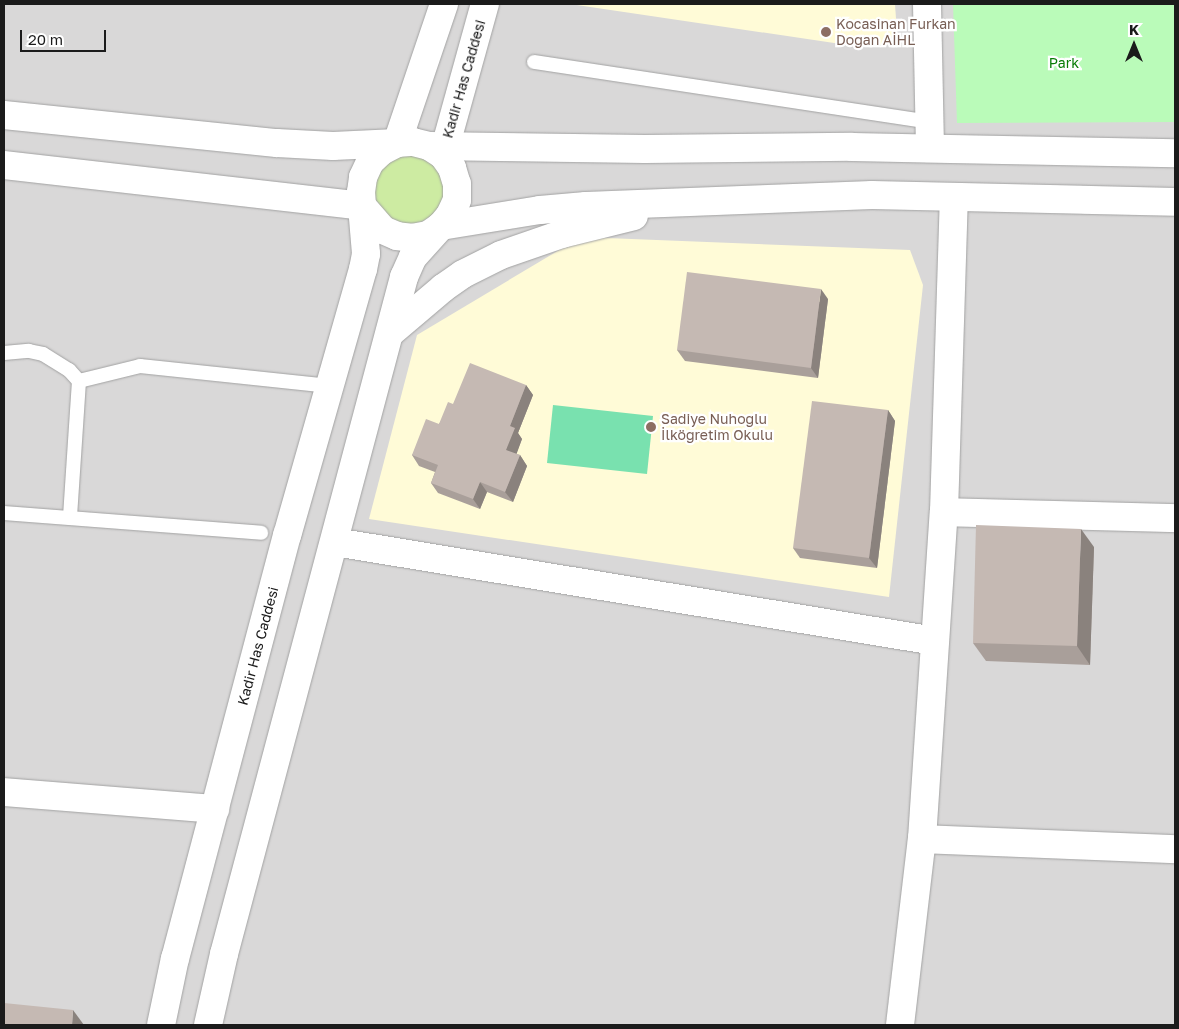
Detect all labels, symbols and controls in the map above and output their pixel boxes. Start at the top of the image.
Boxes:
place label: Kocasinan Furkan Doğan AİHL [836,16,956,48]
street label: Kadir Has Caddesi [439,18,489,140]
scale bar [22,20,109,52]
north arrow [1109,20,1159,70]
text: K [1129,21,1139,38]
marker: Kocasinan Furkan Doğan AİHL [820,26,832,38]
text: 20 m [28,30,63,48]
park label: Park [1049,55,1079,71]
place label: Sadiye Nuhoğlu İlköğretim Okulu [661,411,773,444]
marker: Sadiye Nuhoğlu İlköğretim Okulu [645,421,657,433]
street label: Kadir Has Caddesi [234,585,282,707]

